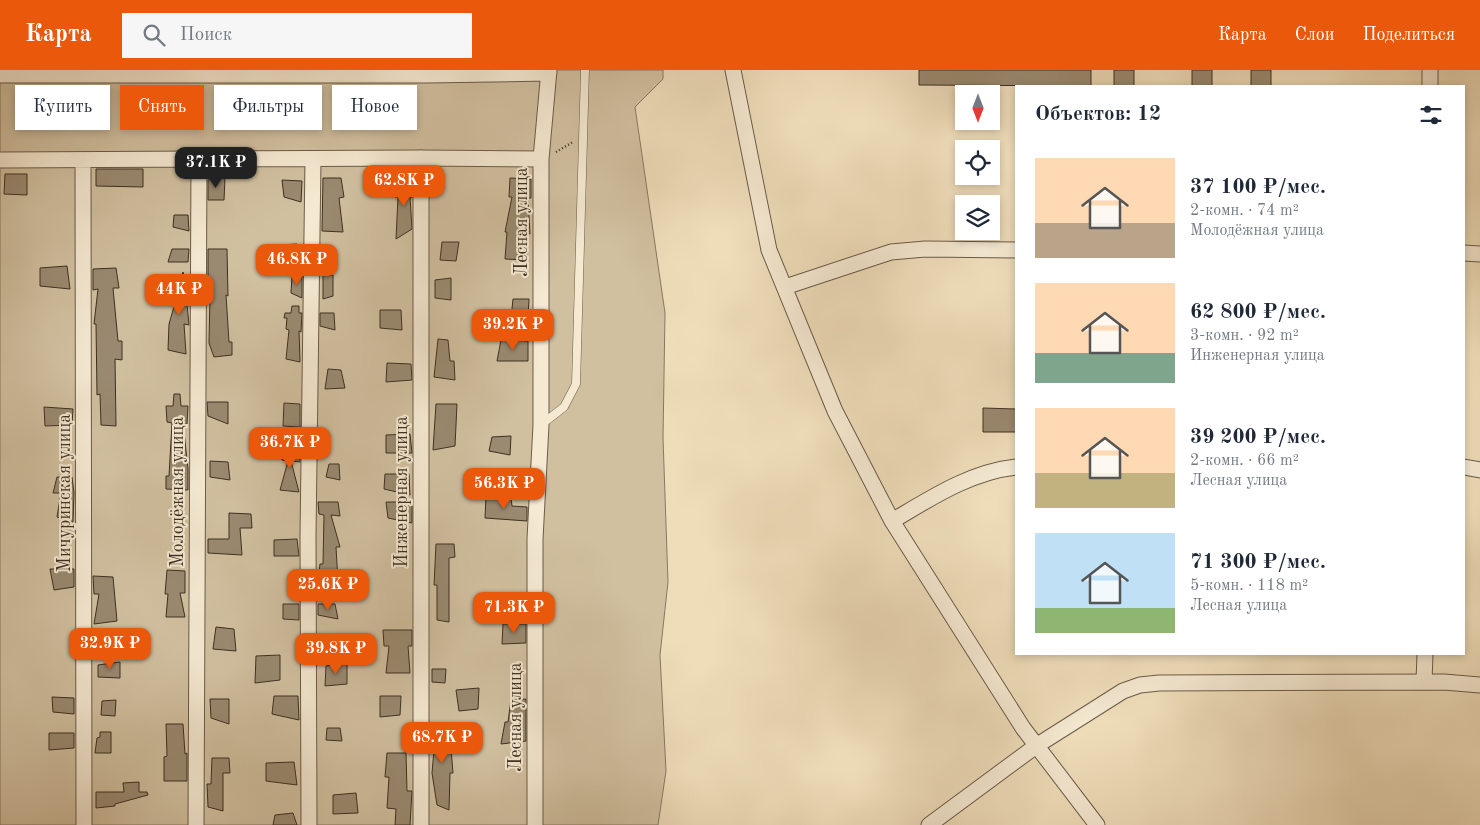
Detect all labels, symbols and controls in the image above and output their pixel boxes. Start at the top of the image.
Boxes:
search box [122,13,472,58]
icon: search [140,21,168,49]
text: Карта [25,23,92,47]
text: Поиск [180,26,232,45]
text: Карта [1218,26,1267,44]
text: Слои [1295,26,1334,44]
text: Поделиться [1362,26,1455,44]
chip: Купить [15,85,110,130]
chip: Снять [120,85,204,130]
chip: Фильтры [214,85,322,130]
chip: Новое [332,85,417,130]
north arrow [955,85,1000,130]
map controls [955,85,1000,240]
icon: filters [1417,101,1445,129]
text: Объектов: 12 [1035,104,1161,125]
button: locate [955,140,1000,185]
pin: 37.1K ₽ [170,146,262,189]
text: 37.1K ₽ [186,155,246,171]
pin: 62.8K ₽ [358,164,450,207]
street label: Лесная улица [513,167,531,277]
text: 62.8K ₽ [374,173,434,189]
text: 37 100 ₽/мес. [1190,177,1326,198]
icon: home [1075,178,1135,238]
button: layers [955,195,1000,240]
text: 2-комн. · 74 m² [1190,203,1299,219]
text: Молодёжная улица [1190,223,1324,239]
pin: 46.8K ₽ [251,244,343,286]
text: 46.8K ₽ [267,252,327,268]
pin: 44K ₽ [144,274,214,316]
text: 44K ₽ [156,282,202,298]
text: 62 800 ₽/мес. [1190,302,1326,323]
icon: home [1075,303,1135,363]
pin: 39.2K ₽ [467,308,559,351]
text: 39.2K ₽ [483,317,543,333]
text: 3-комн. · 92 m² [1190,328,1299,344]
text: Инженерная улица [1190,348,1325,364]
street label: Мичуринская улица [56,414,74,572]
street label: Инженерная улица [393,416,411,568]
street label: Молодёжная улица [169,417,187,567]
pin: 36.7K ₽ [244,426,336,469]
text: 39 200 ₽/мес. [1190,427,1326,448]
icon: home [1075,428,1135,488]
text: 36.7K ₽ [260,435,320,451]
text: 2-комн. · 66 m² [1190,453,1299,469]
pin: 56.3K ₽ [458,468,550,510]
text: Лесная улица [1190,473,1287,489]
text: 56.3K ₽ [474,476,534,492]
text: 71 300 ₽/мес. [1190,552,1326,573]
icon: home [1075,553,1135,613]
pin: 25.6K ₽ [282,568,374,611]
text: 25.6K ₽ [298,577,358,593]
text: 5-комн. · 118 m² [1190,578,1308,594]
pin: 71.3K ₽ [468,592,560,634]
text: Лесная улица [1190,598,1287,614]
text: 71.3K ₽ [484,600,544,616]
pin: 32.9K ₽ [64,628,156,670]
pin: 39.8K ₽ [290,632,382,675]
text: 32.9K ₽ [80,636,140,652]
text: 39.8K ₽ [306,641,366,657]
street label: Лесная улица [507,662,525,772]
pin: 68.7K ₽ [396,722,488,764]
text: 68.7K ₽ [412,730,472,746]

